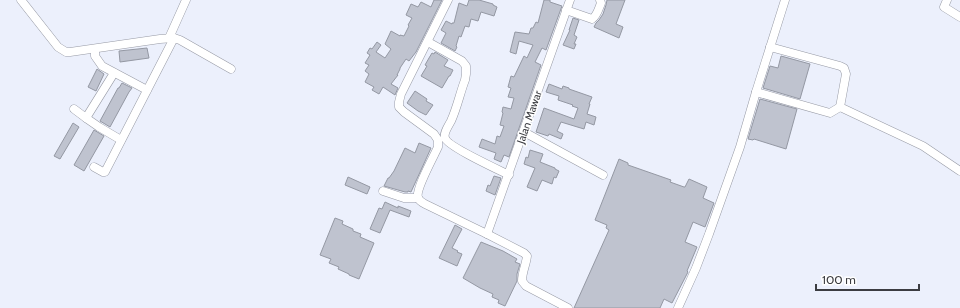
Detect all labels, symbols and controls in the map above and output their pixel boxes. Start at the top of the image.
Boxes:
street label: Jalan Mawar [513,88,545,146]
scale bar [816,266,919,292]
text: 100 m [822,272,856,287]

